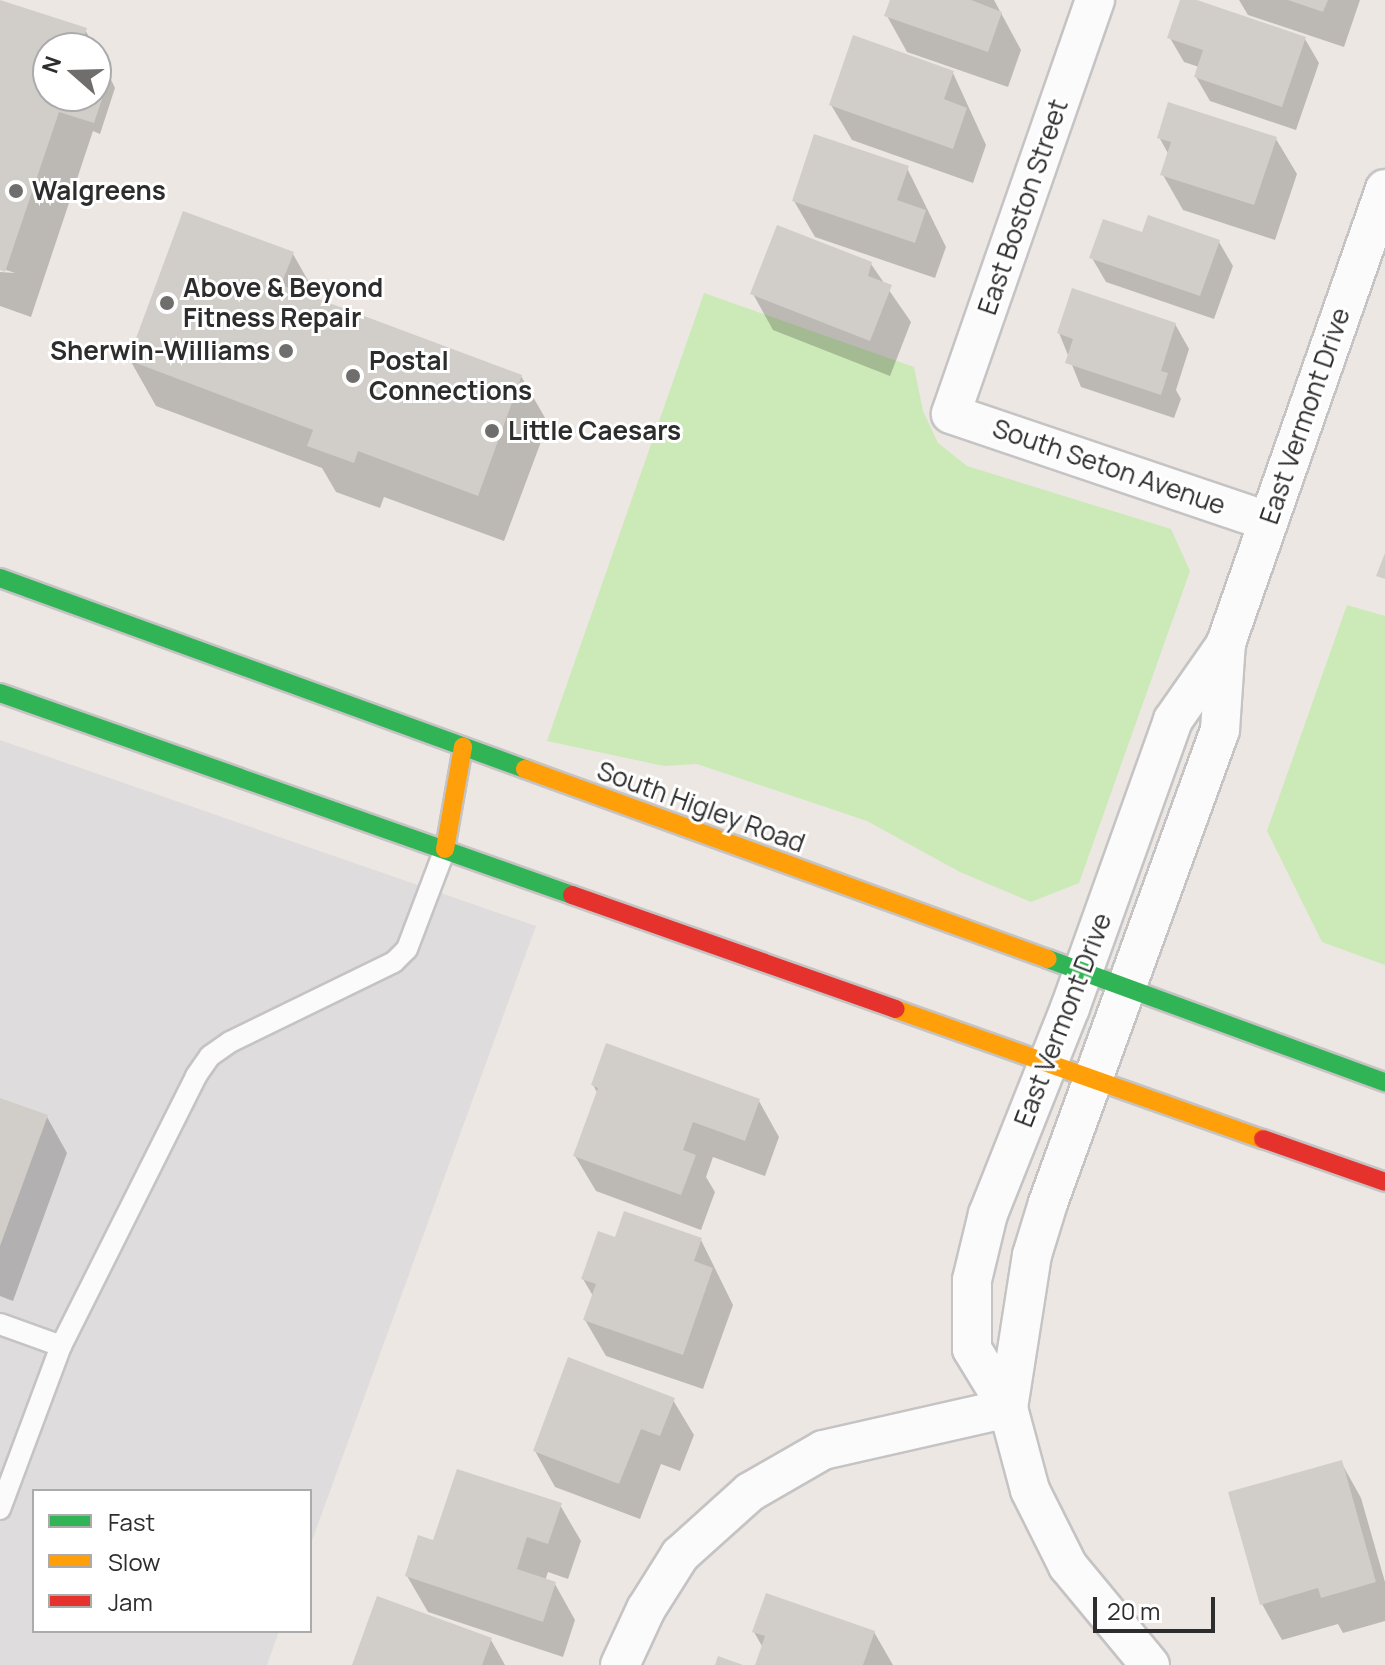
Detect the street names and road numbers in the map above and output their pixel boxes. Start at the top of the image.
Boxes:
street label: East Boston Street [972,95,1074,319]
street label: East Vermont Drive [1253,304,1357,528]
street label: South Seton Avenue [989,413,1229,521]
street label: South Higley Road [593,755,809,859]
street label: East Vermont Drive [1008,909,1118,1131]

